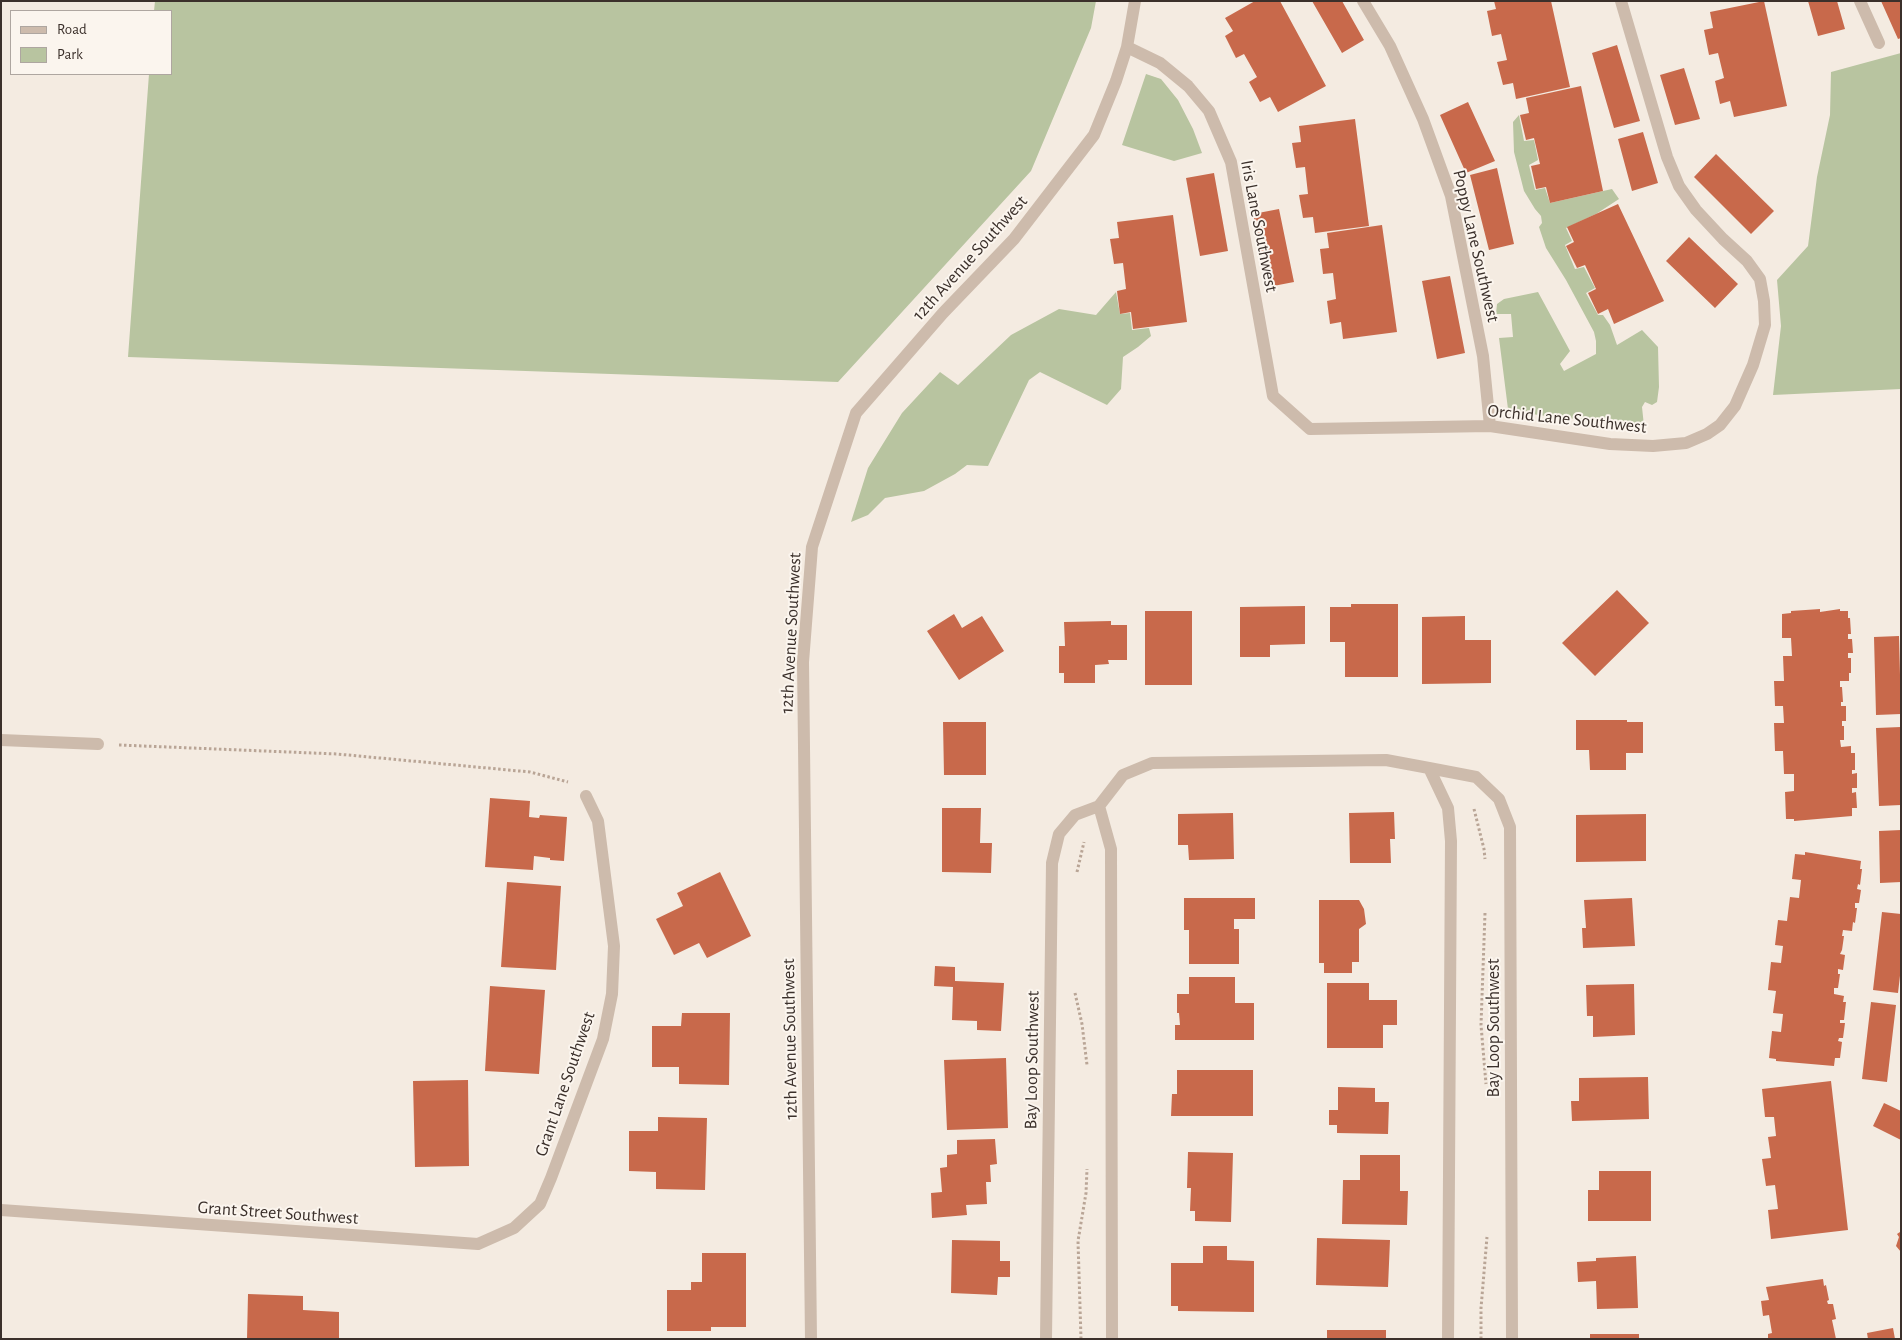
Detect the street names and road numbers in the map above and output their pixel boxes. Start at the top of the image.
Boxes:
street label: Iris Lane Southwest [1236,158,1282,294]
street label: Poppy Lane Southwest [1448,168,1504,324]
street label: 12th Avenue Southwest [908,191,1032,325]
street label: Orchid Lane Southwest [1486,400,1648,438]
street label: 12th Avenue Southwest [776,552,806,714]
street label: 12th Avenue Southwest [778,958,802,1120]
street label: Bay Loop Southwest [1483,959,1505,1097]
street label: Bay Loop Southwest [1020,990,1044,1130]
street label: Grant Lane Southwest [530,1009,600,1159]
street label: Grant Street Southwest [197,1197,359,1229]

